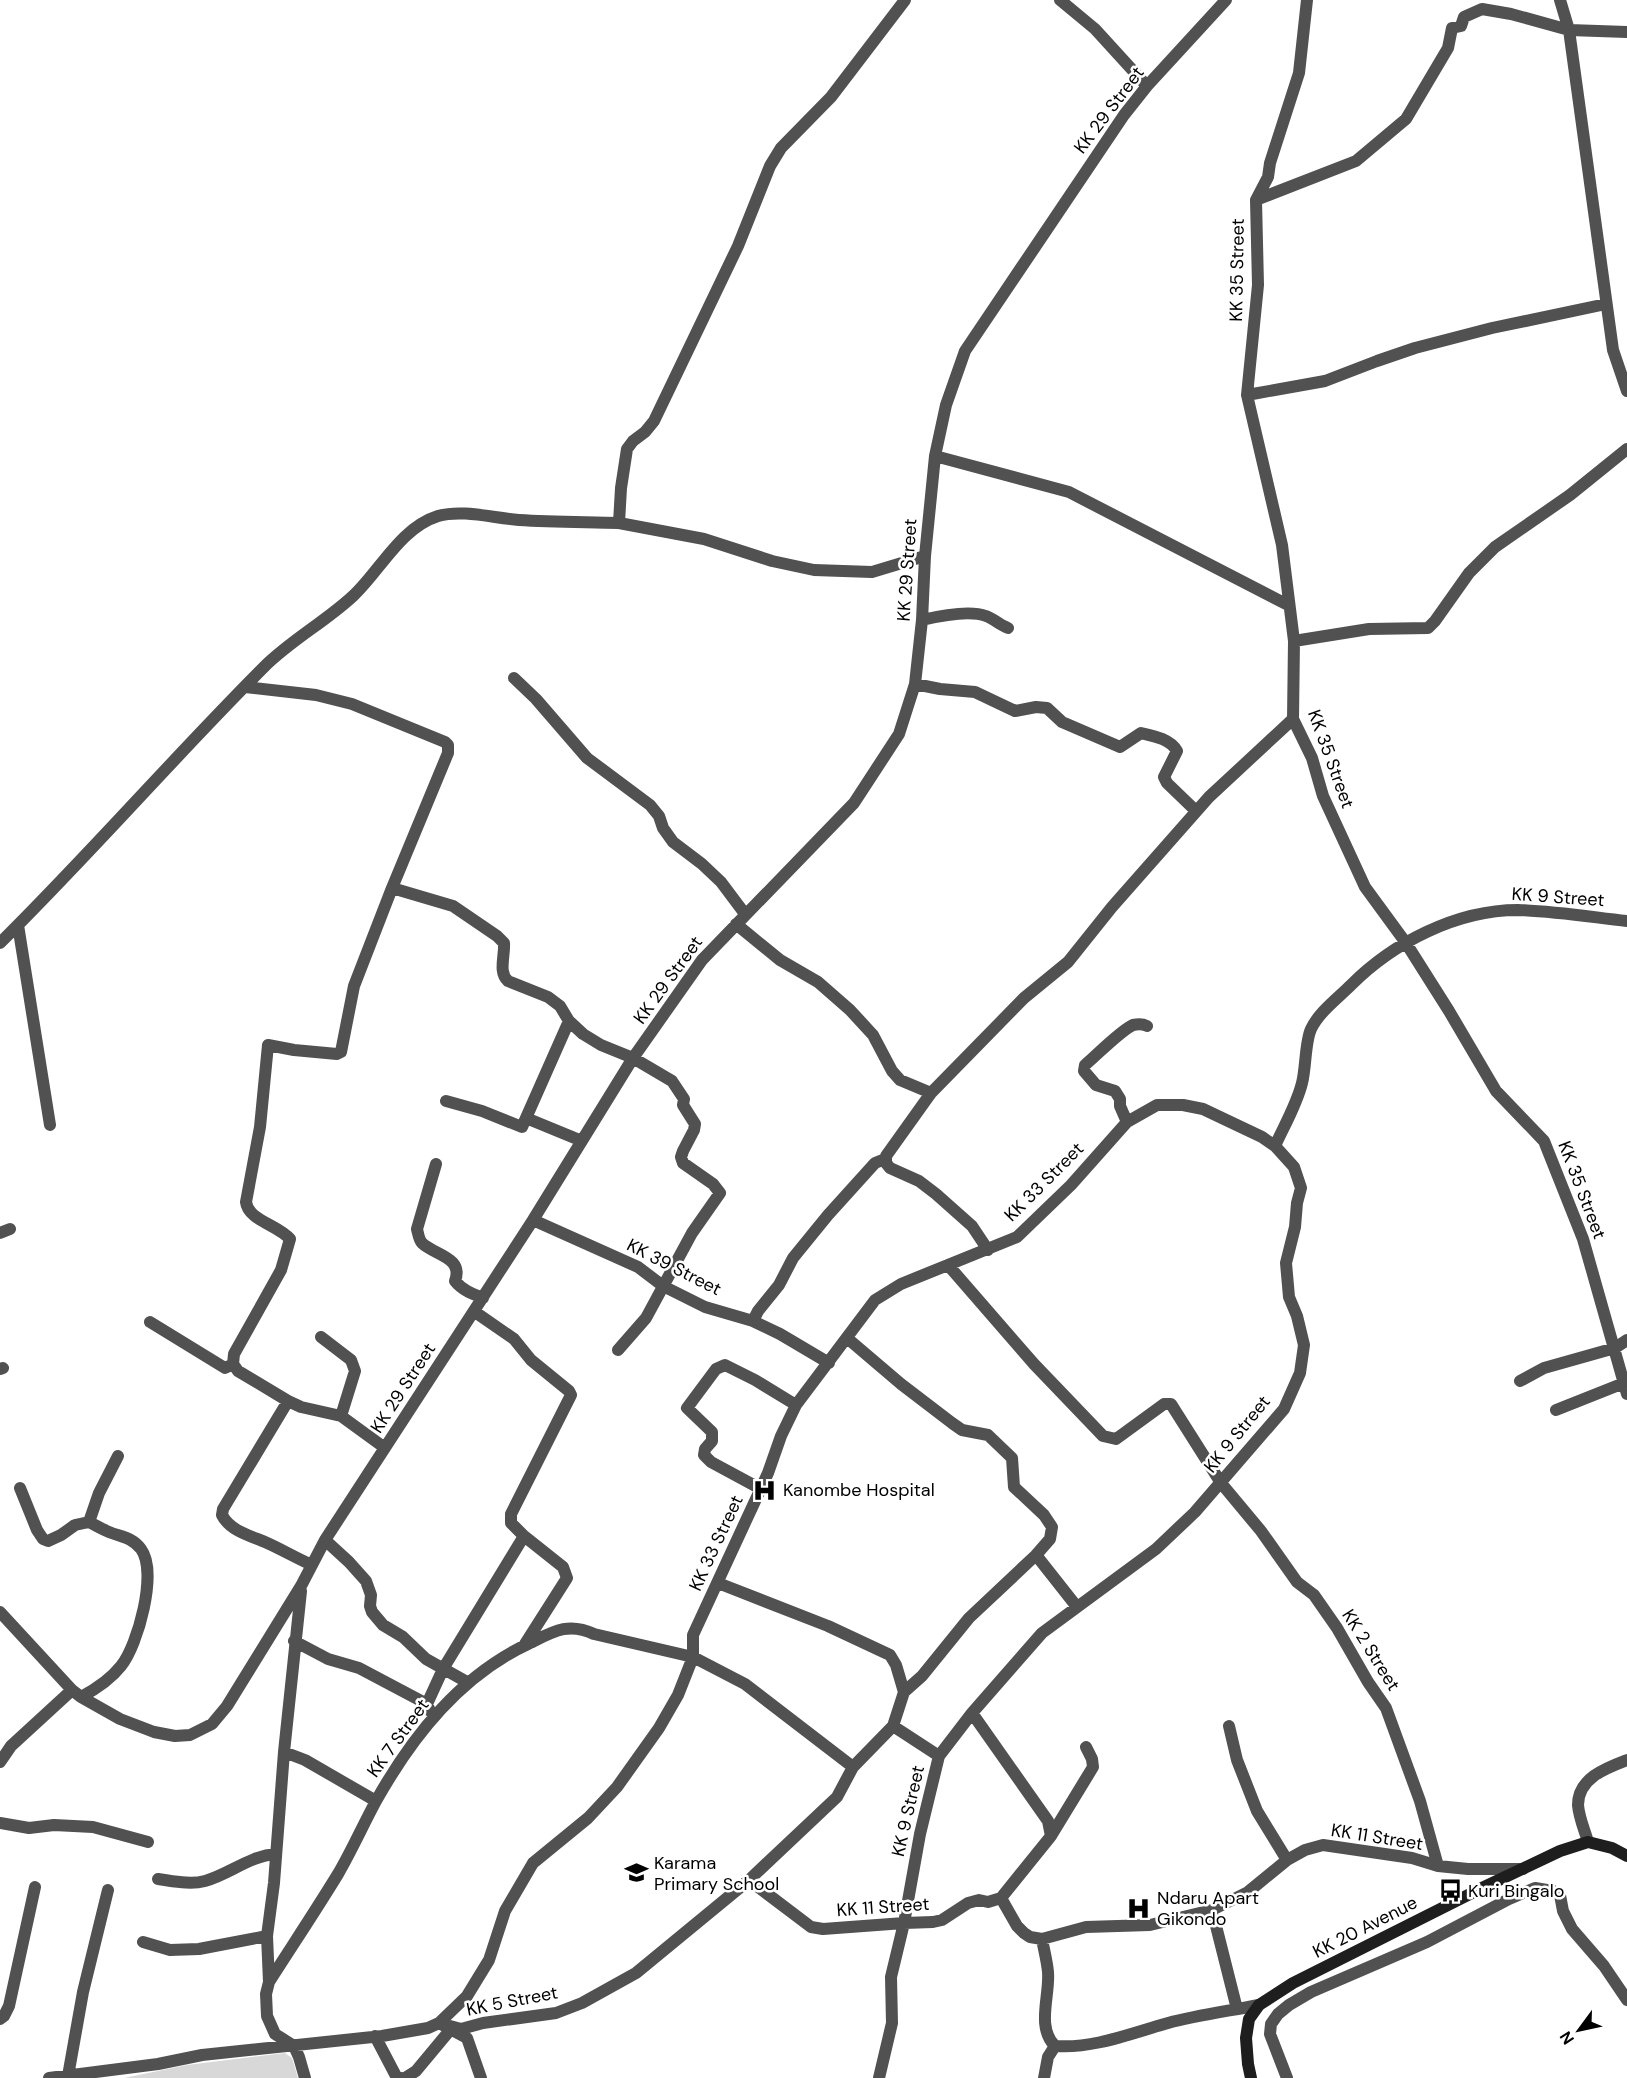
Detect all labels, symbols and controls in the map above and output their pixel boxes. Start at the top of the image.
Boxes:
street label: KK 29 Street [1068,62,1150,158]
street label: KK 35 Street [1224,218,1250,322]
street label: KK 29 Street [891,518,923,622]
street label: KK 35 Street [1302,706,1360,812]
street label: KK 9 Street [1511,882,1605,912]
street label: KK 29 Street [628,931,708,1029]
street label: KK 33 Street [999,1137,1089,1227]
street label: KK 35 Street [1552,1138,1612,1242]
street label: KK 39 Street [623,1233,725,1301]
street label: KK 29 Street [365,1338,441,1438]
street label: KK 9 Street [1198,1390,1276,1478]
hospital icon: Kanombe Hospital [752,1477,778,1503]
place label: Kanombe Hospital [783,1478,935,1502]
street label: KK 33 Street [683,1491,749,1595]
street label: KK 2 Street [1336,1605,1406,1695]
street label: KK 7 Street [361,1694,435,1782]
street label: KK 9 Street [886,1763,930,1859]
street label: KK 11 Street [1329,1818,1425,1856]
place label: Karama Primary School [654,1851,779,1896]
school or university icon: Karama Primary School [623,1860,649,1886]
bus stop icon: Kuri Bingalo [1437,1878,1463,1904]
place label: Kuri Bingalo [1468,1879,1564,1903]
place label: Ndaru Apart Gikondo [1157,1886,1259,1931]
street label: KK 20 Avenue [1309,1890,1421,1964]
street label: KK 11 Street [836,1892,930,1922]
hospital icon: Ndaru Apart Gikondo [1126,1895,1152,1921]
street label: KK 5 Street [464,1980,560,2022]
north arrow [1549,2000,1609,2060]
text: N [1555,2027,1579,2049]

